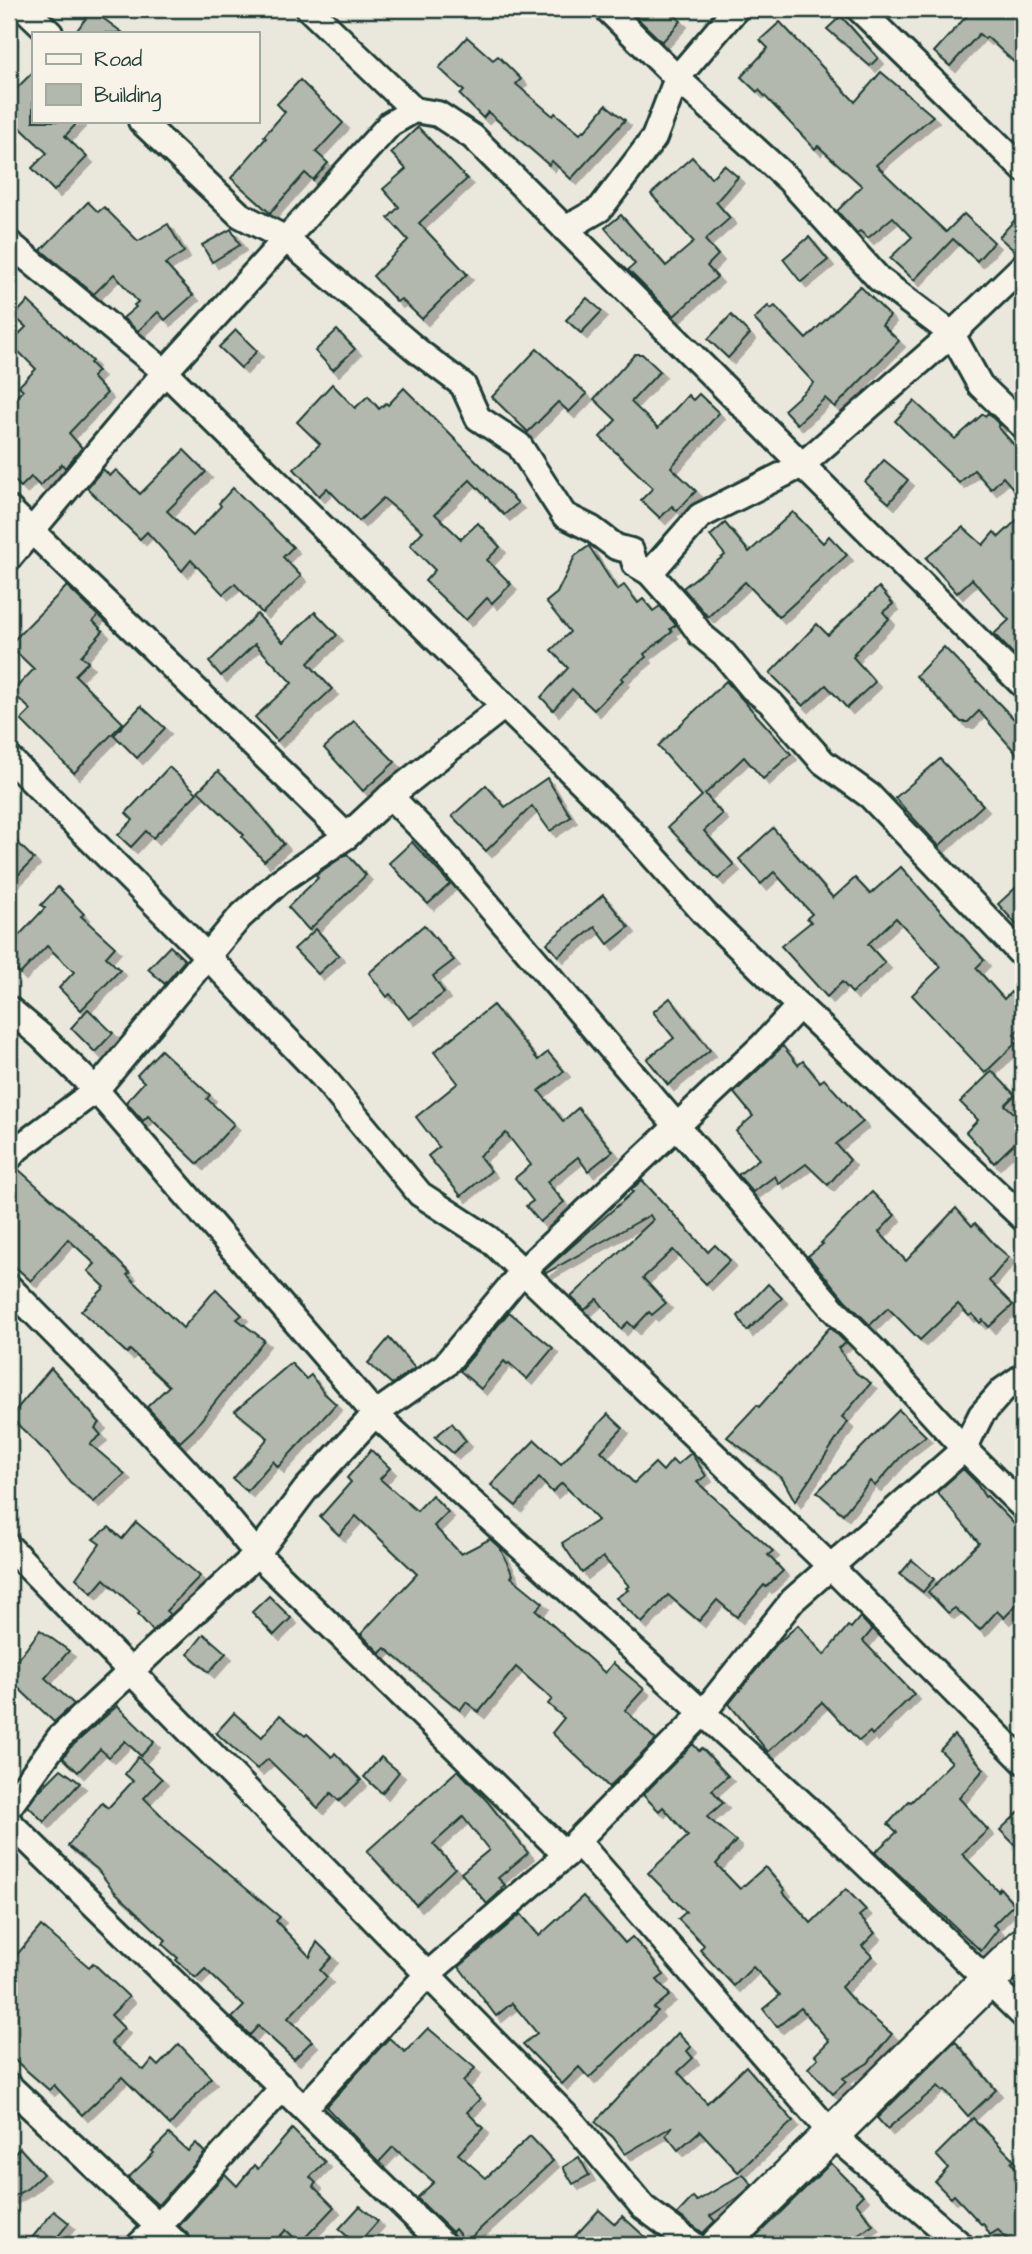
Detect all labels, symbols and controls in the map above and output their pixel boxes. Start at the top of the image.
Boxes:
legend [32,32,259,122]
text: Road [94,45,142,74]
text: Building [94,81,162,112]

